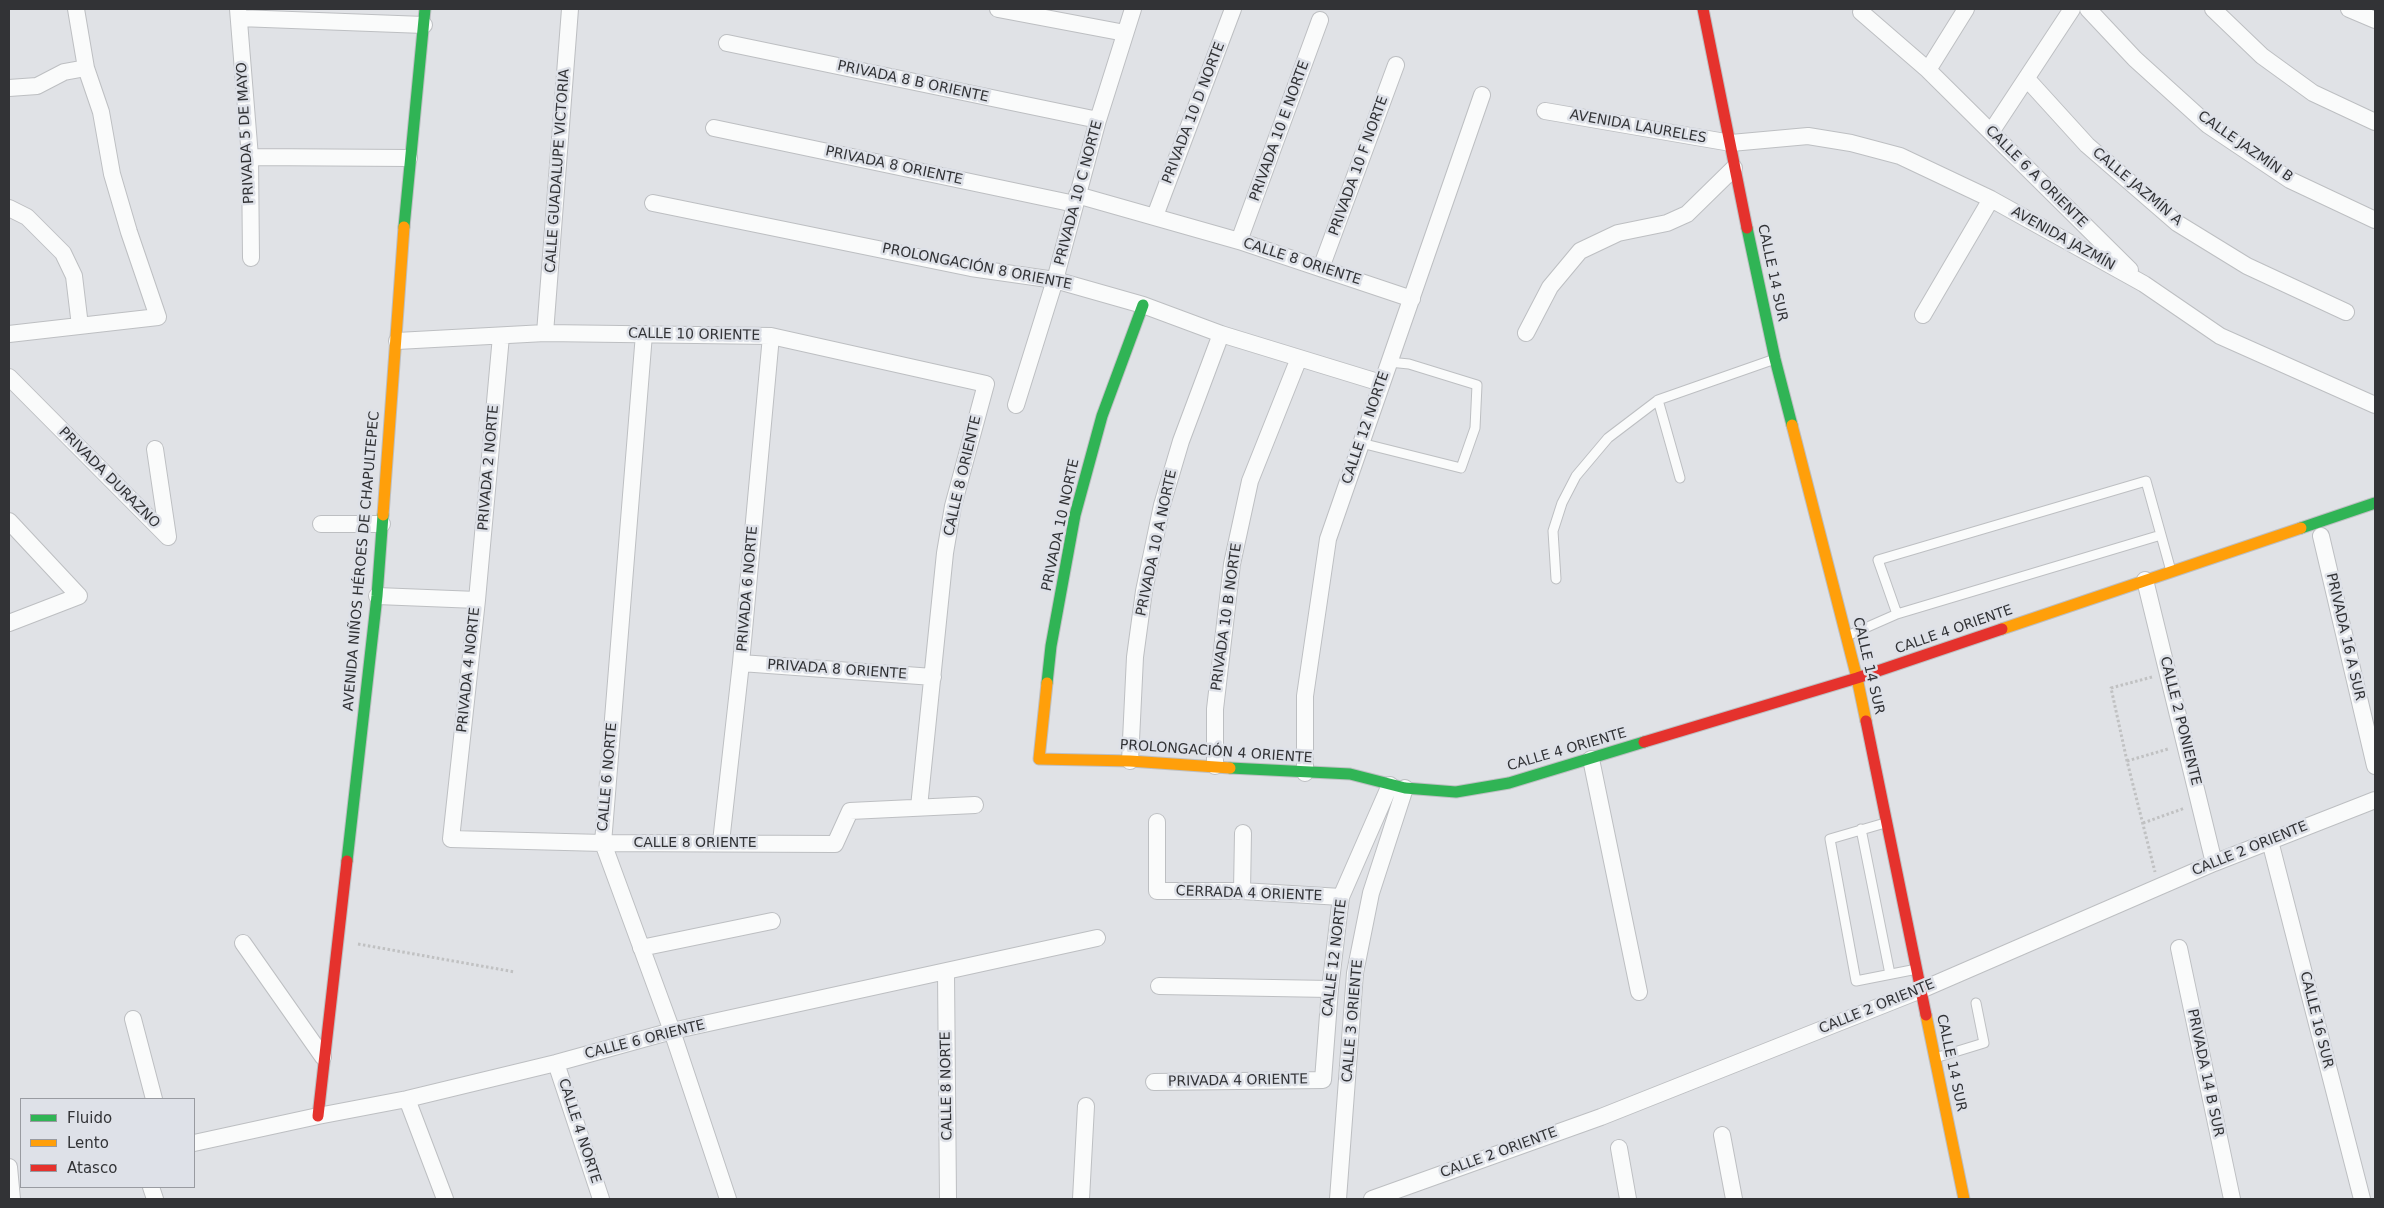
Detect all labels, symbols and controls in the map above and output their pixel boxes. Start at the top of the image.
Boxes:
street label: PRIVADA 10 D NORTE [1159,40,1229,186]
street label: PRIVADA 8 B ORIENTE [836,58,990,106]
street label: PRIVADA 10 E NORTE [1247,58,1313,204]
street label: PRIVADA 5 DE MAYO [234,62,258,204]
street label: CALLE GUADALUPE VICTORIA [542,68,574,274]
street label: PRIVADA 10 F NORTE [1326,94,1392,238]
street label: AVENIDA LAURELES [1568,107,1708,147]
street label: CALLE JAZMÍN B [2194,108,2296,186]
street label: PRIVADA 10 C NORTE [1052,119,1106,267]
street label: CALLE 6 A ORIENTE [1982,123,2090,231]
street label: PRIVADA 8 ORIENTE [824,143,964,189]
street label: CALLE JAZMÍN A [2089,145,2185,229]
street label: AVENIDA JAZMÍN [2008,204,2118,274]
street label: CALLE 14 SUR [1753,223,1791,323]
street label: CALLE 8 ORIENTE [1241,235,1363,289]
street label: PROLONGACIÓN 8 ORIENTE [881,240,1073,294]
street label: CALLE 10 ORIENTE [628,325,760,345]
street label: CALLE 12 NORTE [1339,369,1393,487]
street label: PRIVADA 2 NORTE [475,404,503,532]
street label: AVENIDA NIÑOS HÉROES DE CHAPULTEPEC [341,410,383,712]
street label: CALLE 8 ORIENTE [941,414,985,538]
street label: PRIVADA DURAZNO [55,424,163,532]
street label: PRIVADA 10 NORTE [1039,457,1083,593]
street label: PRIVADA 10 A NORTE [1133,468,1181,618]
street label: PRIVADA 6 NORTE [734,525,762,653]
street label: PRIVADA 10 B NORTE [1208,542,1246,692]
street label: PRIVADA 16 A SUR [2322,572,2368,702]
street label: CALLE 4 ORIENTE [1893,602,2015,658]
street label: PRIVADA 4 NORTE [454,606,484,734]
street label: CALLE 14 SUR [1849,616,1887,716]
street label: CALLE 2 PONIENTE [2156,655,2204,787]
street label: PRIVADA 8 ORIENTE [767,657,907,683]
street label: CALLE 6 NORTE [595,722,621,832]
street label: CALLE 4 ORIENTE [1505,725,1629,775]
street label: PROLONGACIÓN 4 ORIENTE [1119,737,1313,767]
street label: CALLE 2 ORIENTE [2190,818,2310,880]
street label: CALLE 8 ORIENTE [633,835,757,851]
street label: CERRADA 4 ORIENTE [1175,883,1323,905]
street label: CALLE 12 NORTE [1319,898,1351,1018]
street label: CALLE 3 ORIENTE [1339,959,1367,1083]
street label: CALLE 16 SUR [2296,970,2336,1070]
street label: CALLE 2 ORIENTE [1817,976,1937,1038]
street label: PRIVADA 14 B SUR [2183,1008,2227,1138]
street label: CALLE 14 SUR [1932,1013,1970,1113]
street label: CALLE 6 ORIENTE [583,1017,707,1063]
street label: CALLE 8 NORTE [938,1031,956,1141]
street label: PRIVADA 4 ORIENTE [1168,1071,1308,1091]
street label: CALLE 4 NORTE [554,1076,604,1186]
legend [20,1098,195,1188]
text: Fluido [67,1109,112,1127]
street label: CALLE 2 ORIENTE [1438,1124,1560,1182]
text: Lento [67,1134,109,1152]
text: Atasco [67,1159,117,1177]

